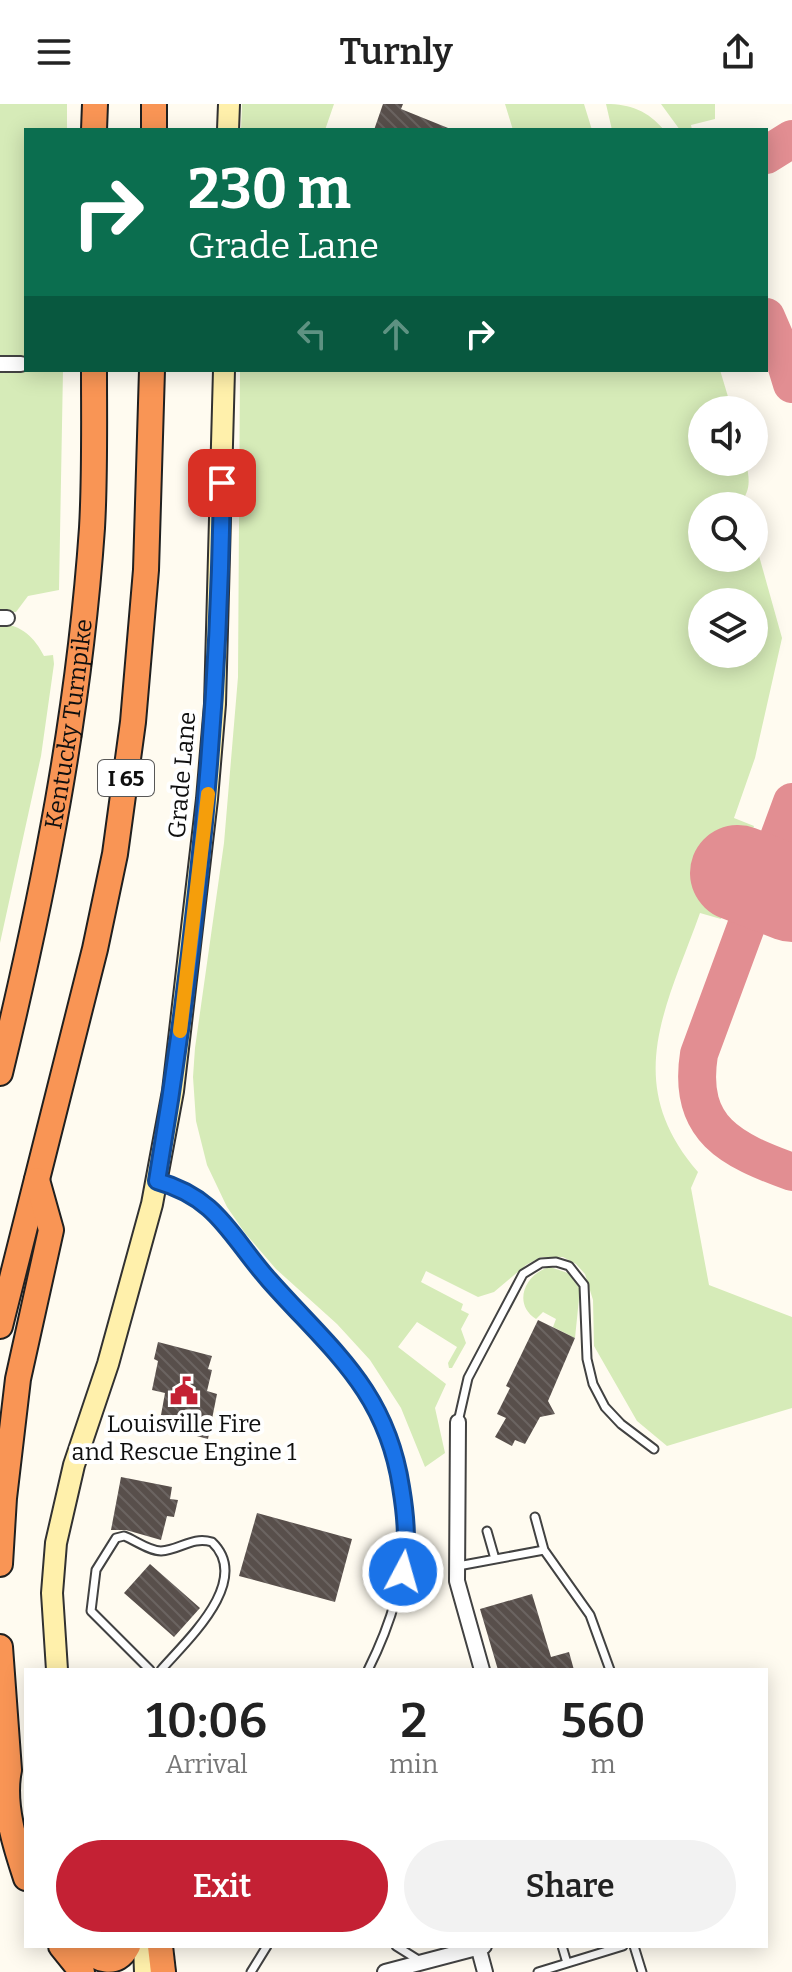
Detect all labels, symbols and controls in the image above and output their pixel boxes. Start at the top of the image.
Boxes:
icon: menu [32,30,76,74]
text: Turnly [339,30,453,74]
icon: share [716,30,760,74]
text: 230 m [188,156,351,223]
icon: right [56,160,160,264]
text: Grade Lane [188,224,379,268]
icon: left [290,312,334,356]
icon: ahead [374,312,418,356]
icon: right [458,312,502,356]
map controls [688,396,768,668]
button: sound [688,396,768,476]
pin [188,449,256,517]
icon: arrive [200,461,244,505]
button: search [688,492,768,572]
button: layers [688,588,768,668]
street label: Kentucky Turnpike [39,617,98,831]
street label: Grade Lane [163,710,201,840]
road number: I 65 [98,760,154,796]
public building icon: Louisville Fire and Rescue Engine 1 [169,1376,199,1406]
place label: Louisville Fire and Rescue Engine 1 [72,1410,297,1466]
position arrow [361,1530,445,1614]
text: 10:06 [146,1692,267,1750]
text: 2 [400,1692,427,1750]
text: 560 [561,1692,646,1750]
text: Arrival [165,1749,248,1780]
text: min [389,1749,438,1780]
text: m [591,1749,616,1780]
button: Exit [56,1840,388,1932]
button: Share [404,1840,736,1932]

